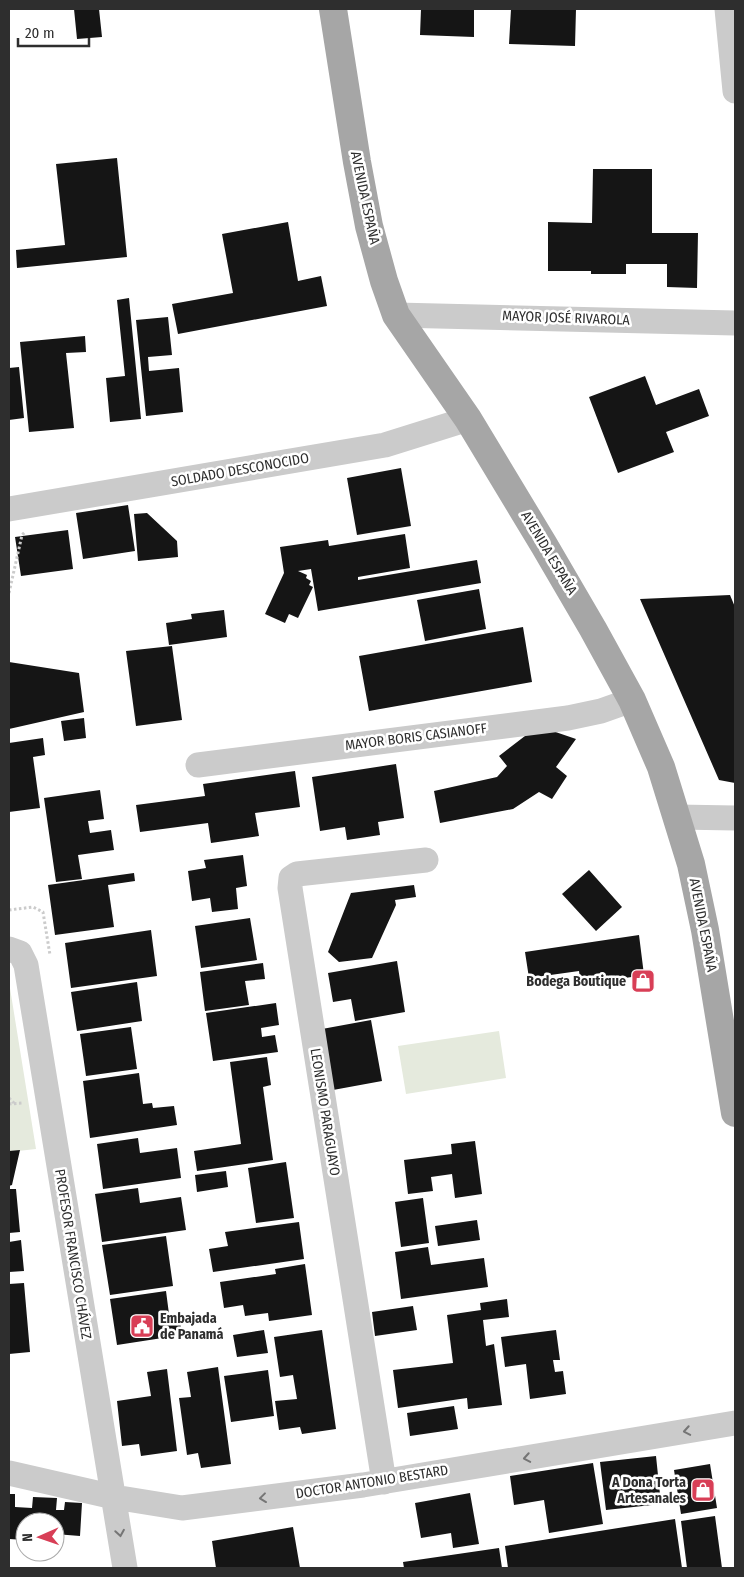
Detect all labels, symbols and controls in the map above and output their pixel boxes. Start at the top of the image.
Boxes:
scale bar [18,15,89,47]
text: 20 m [25,24,55,42]
street label: AVENIDA ESPAÑA [347,150,383,247]
street label: MAYOR JOSÉ RIVAROLA [502,306,631,329]
street label: SOLDADO DESCONOCIDO [170,449,310,490]
street label: AVENIDA ESPAÑA [517,508,581,599]
street label: MAYOR BORIS CASIANOFF [344,720,488,754]
street label: AVENIDA ESPAÑA [686,877,721,974]
shop icon: Bodega Boutique [630,968,656,994]
place label: Bodega Boutique [526,973,626,990]
street label: LEONISMO PARAGUAYO [307,1047,344,1177]
street label: PROFESOR FRANCISCO CHÁVEZ [51,1168,96,1341]
place label: Embajada de Panamá [160,1310,224,1343]
public building icon: Embajada de Panamá [129,1313,155,1339]
one-way arrow [683,1425,692,1435]
one-way arrow [523,1452,531,1462]
street label: DOCTOR ANTONIO BESTARD [295,1462,449,1502]
place label: A Dona Torta Artesanales [611,1474,686,1507]
shop icon: A Dona Torta Artesanales [690,1477,716,1503]
one-way arrow [258,1492,266,1503]
north arrow [15,1512,65,1562]
one-way arrow [114,1529,125,1537]
text: N [19,1533,36,1542]

